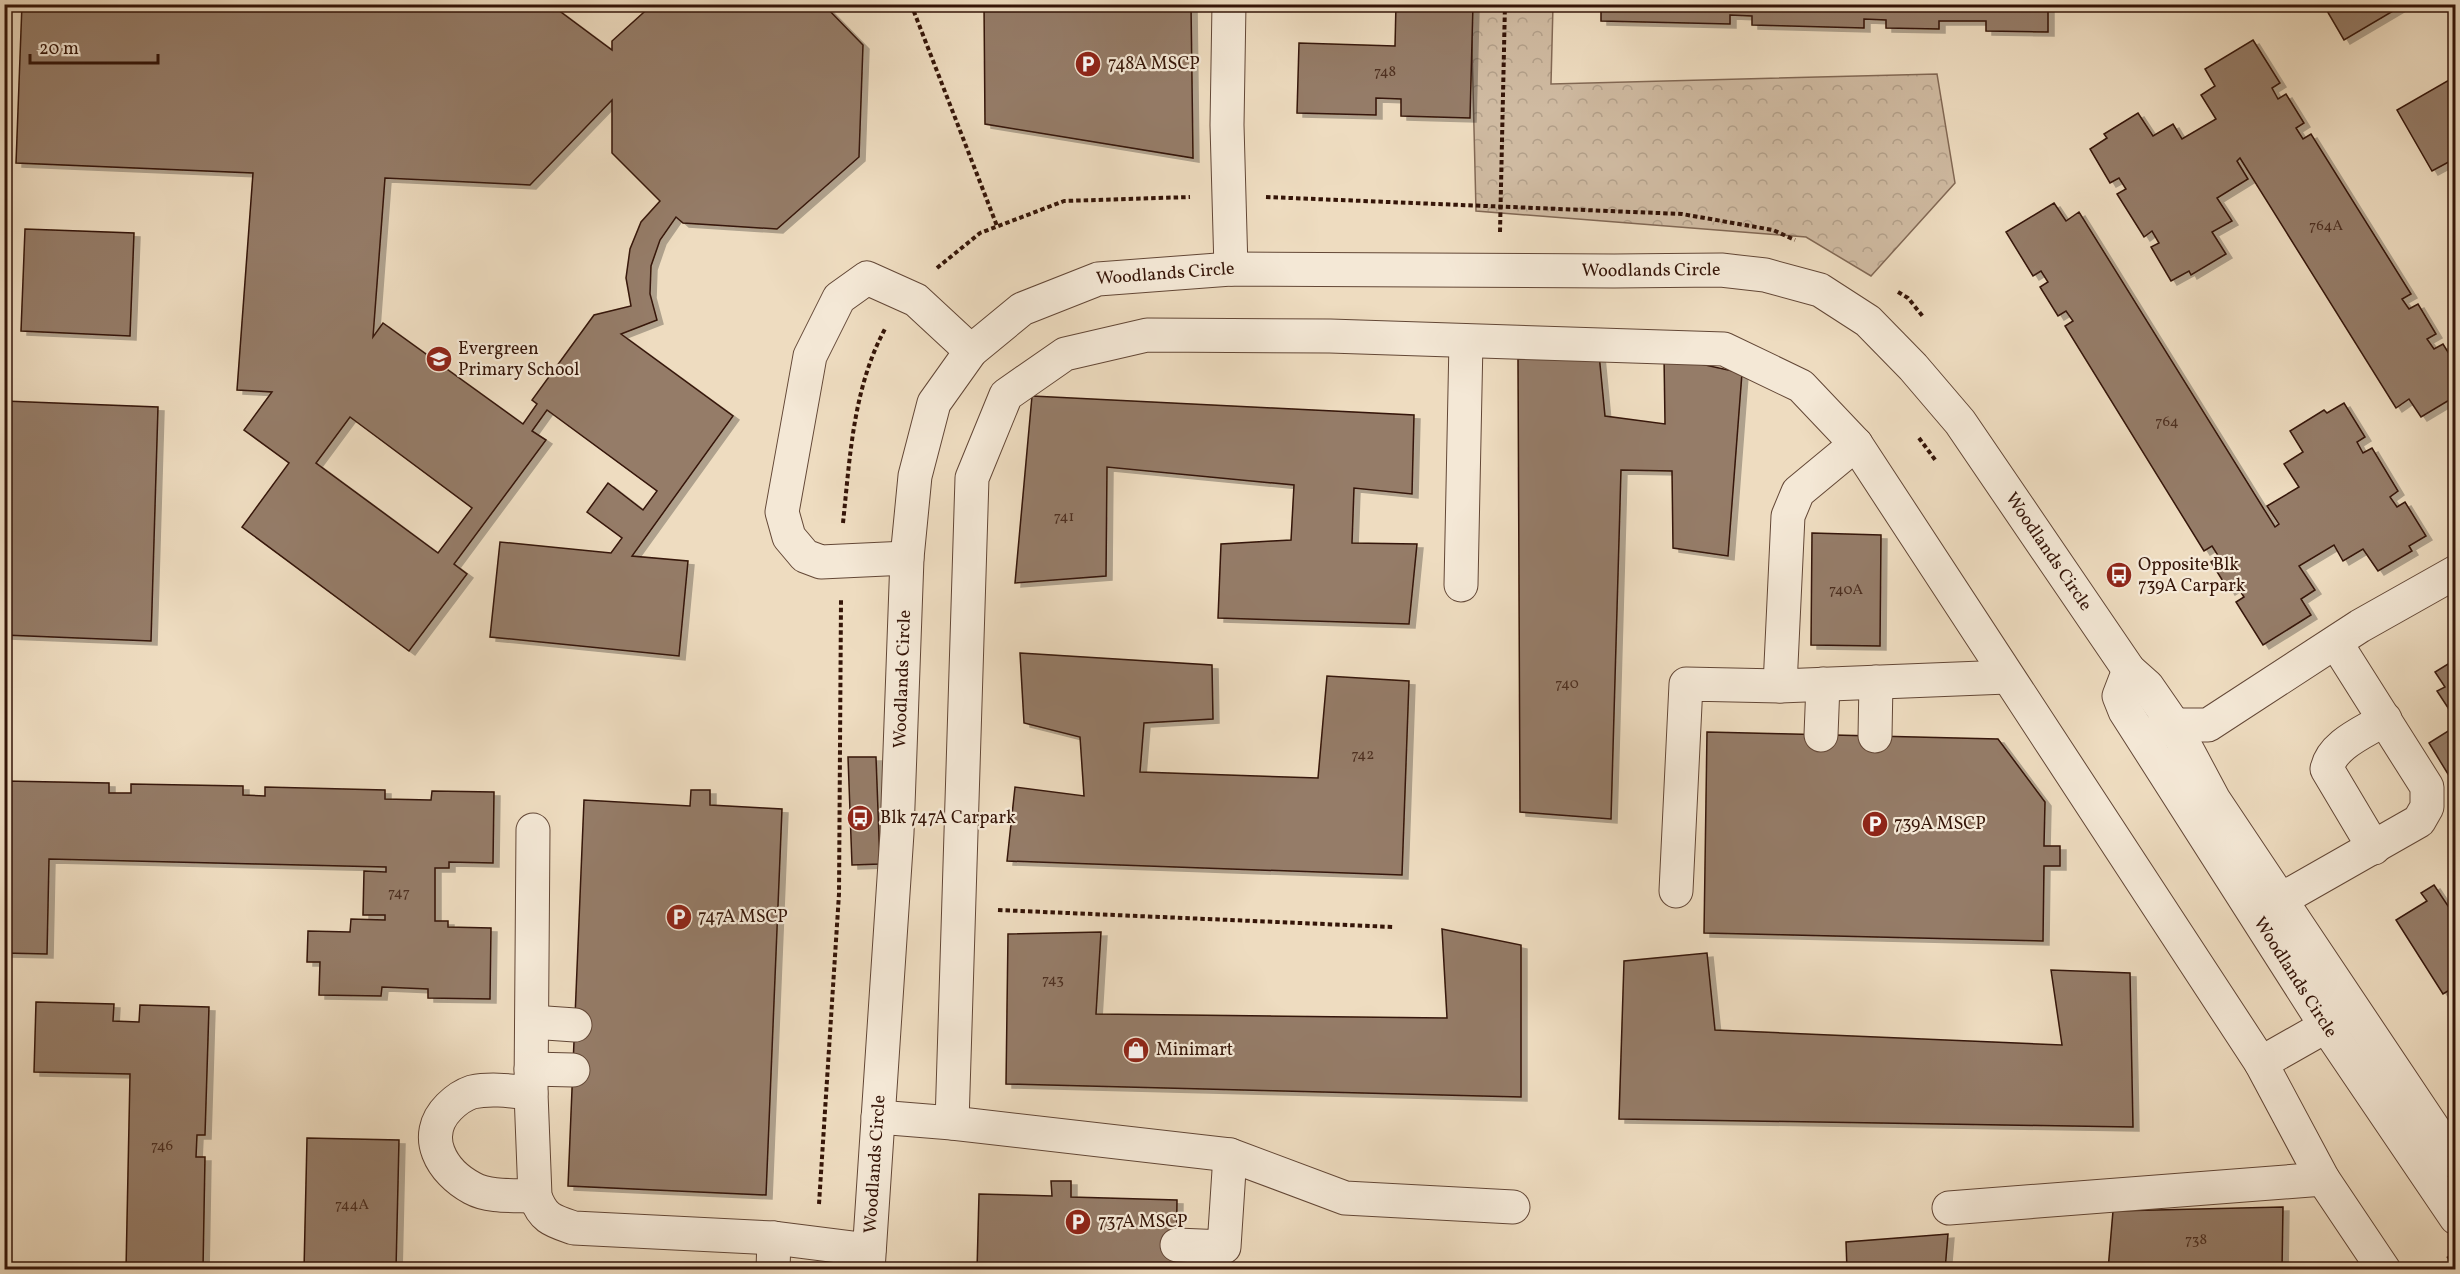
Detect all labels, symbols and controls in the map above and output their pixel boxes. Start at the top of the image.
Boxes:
scale bar [30,27,158,65]
text: 20 m [39,37,79,62]
parking icon: 748A MSCP [1073,49,1103,79]
place label: 748A MSCP [1108,52,1200,77]
house number: 748 [1374,62,1396,83]
house number: 764A [2309,216,2343,237]
street label: Woodlands Circle [1095,256,1235,292]
street label: Woodlands Circle [1582,258,1721,284]
place label: Evergreen Primary School [458,337,579,383]
school or university icon: Evergreen Primary School [424,344,454,374]
house number: 764 [2155,412,2179,433]
street label: Woodlands Circle [1999,487,2098,616]
house number: 741 [1054,507,1074,528]
place label: Opposite Blk 739A Carpark [2138,553,2246,599]
bus stop icon: Opposite Blk 739A Carpark [2104,560,2134,590]
house number: 740A [1829,580,1863,601]
street label: Woodlands Circle [888,609,918,749]
house number: 740 [1555,674,1579,695]
house number: 742 [1352,745,1374,766]
bus stop icon: Blk 747A Carpark [845,803,875,833]
place label: Blk 747A Carpark [880,806,1016,831]
parking icon: 739A MSCP [1860,809,1890,839]
place label: 739A MSCP [1894,812,1986,837]
house number: 747 [388,883,410,904]
parking icon: 747A MSCP [664,902,694,932]
place label: 747A MSCP [698,905,788,930]
street label: Woodlands Circle [2247,912,2343,1043]
house number: 743 [1042,970,1064,991]
shop icon: Minimart [1121,1035,1151,1065]
place label: Minimart [1156,1038,1233,1063]
street label: Woodlands Circle [858,1094,892,1234]
house number: 746 [151,1136,173,1157]
house number: 744A [335,1195,370,1216]
parking icon: 737A MSCP [1063,1207,1093,1237]
place label: 737A MSCP [1098,1210,1188,1235]
house number: 738 [2185,1230,2207,1251]

